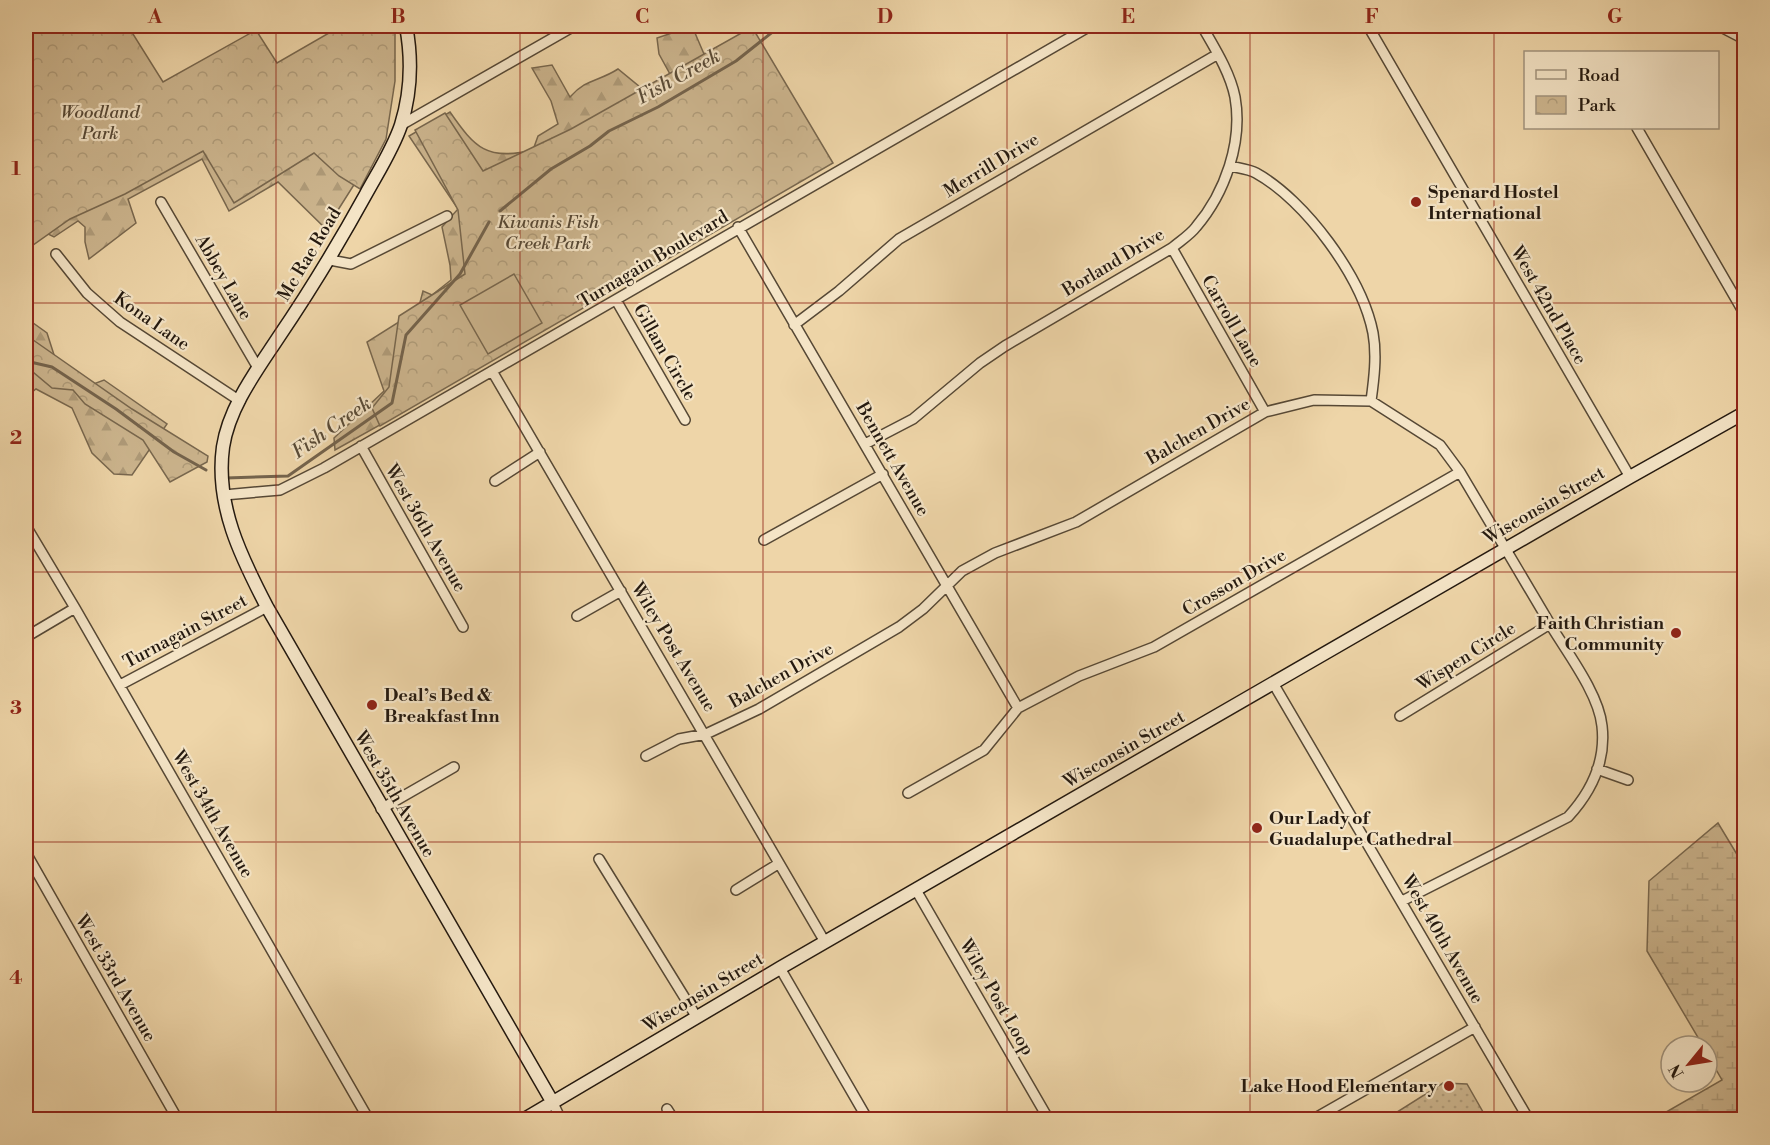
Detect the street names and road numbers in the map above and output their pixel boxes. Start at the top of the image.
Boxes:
street label: Merrill Drive [939,128,1043,203]
street label: Mc Rae Road [272,203,347,305]
street label: Turnagain Boulevard [574,205,733,313]
street label: Borland Drive [1057,223,1169,302]
street label: Abbey Lane [189,230,257,324]
street label: West 42nd Place [1505,241,1592,369]
street label: Carroll Lane [1196,271,1267,371]
street label: Kona Lane [109,287,194,356]
street label: Gillam Circle [628,300,701,405]
street label: Balchen Drive [1141,392,1254,471]
street label: Bennett Avenue [850,397,935,520]
street label: West 36th Avenue [379,459,471,596]
street label: Wisconsin Street [1478,461,1610,550]
street label: Crosson Drive [1178,543,1290,621]
street label: Wiley Post Avenue [625,577,721,716]
street label: Turnagain Street [119,589,252,674]
street label: Wispen Circle [1412,617,1520,697]
street label: Balchen Drive [724,637,838,714]
street label: Wisconsin Street [1058,705,1190,794]
street label: West 35th Avenue [348,726,440,862]
street label: West 34th Avenue [166,745,258,882]
street label: West 40th Avenue [1396,870,1489,1008]
street label: West 33rd Avenue [69,910,161,1046]
street label: Wiley Post Loop [954,934,1039,1059]
street label: Wisconsin Street [638,947,768,1038]

